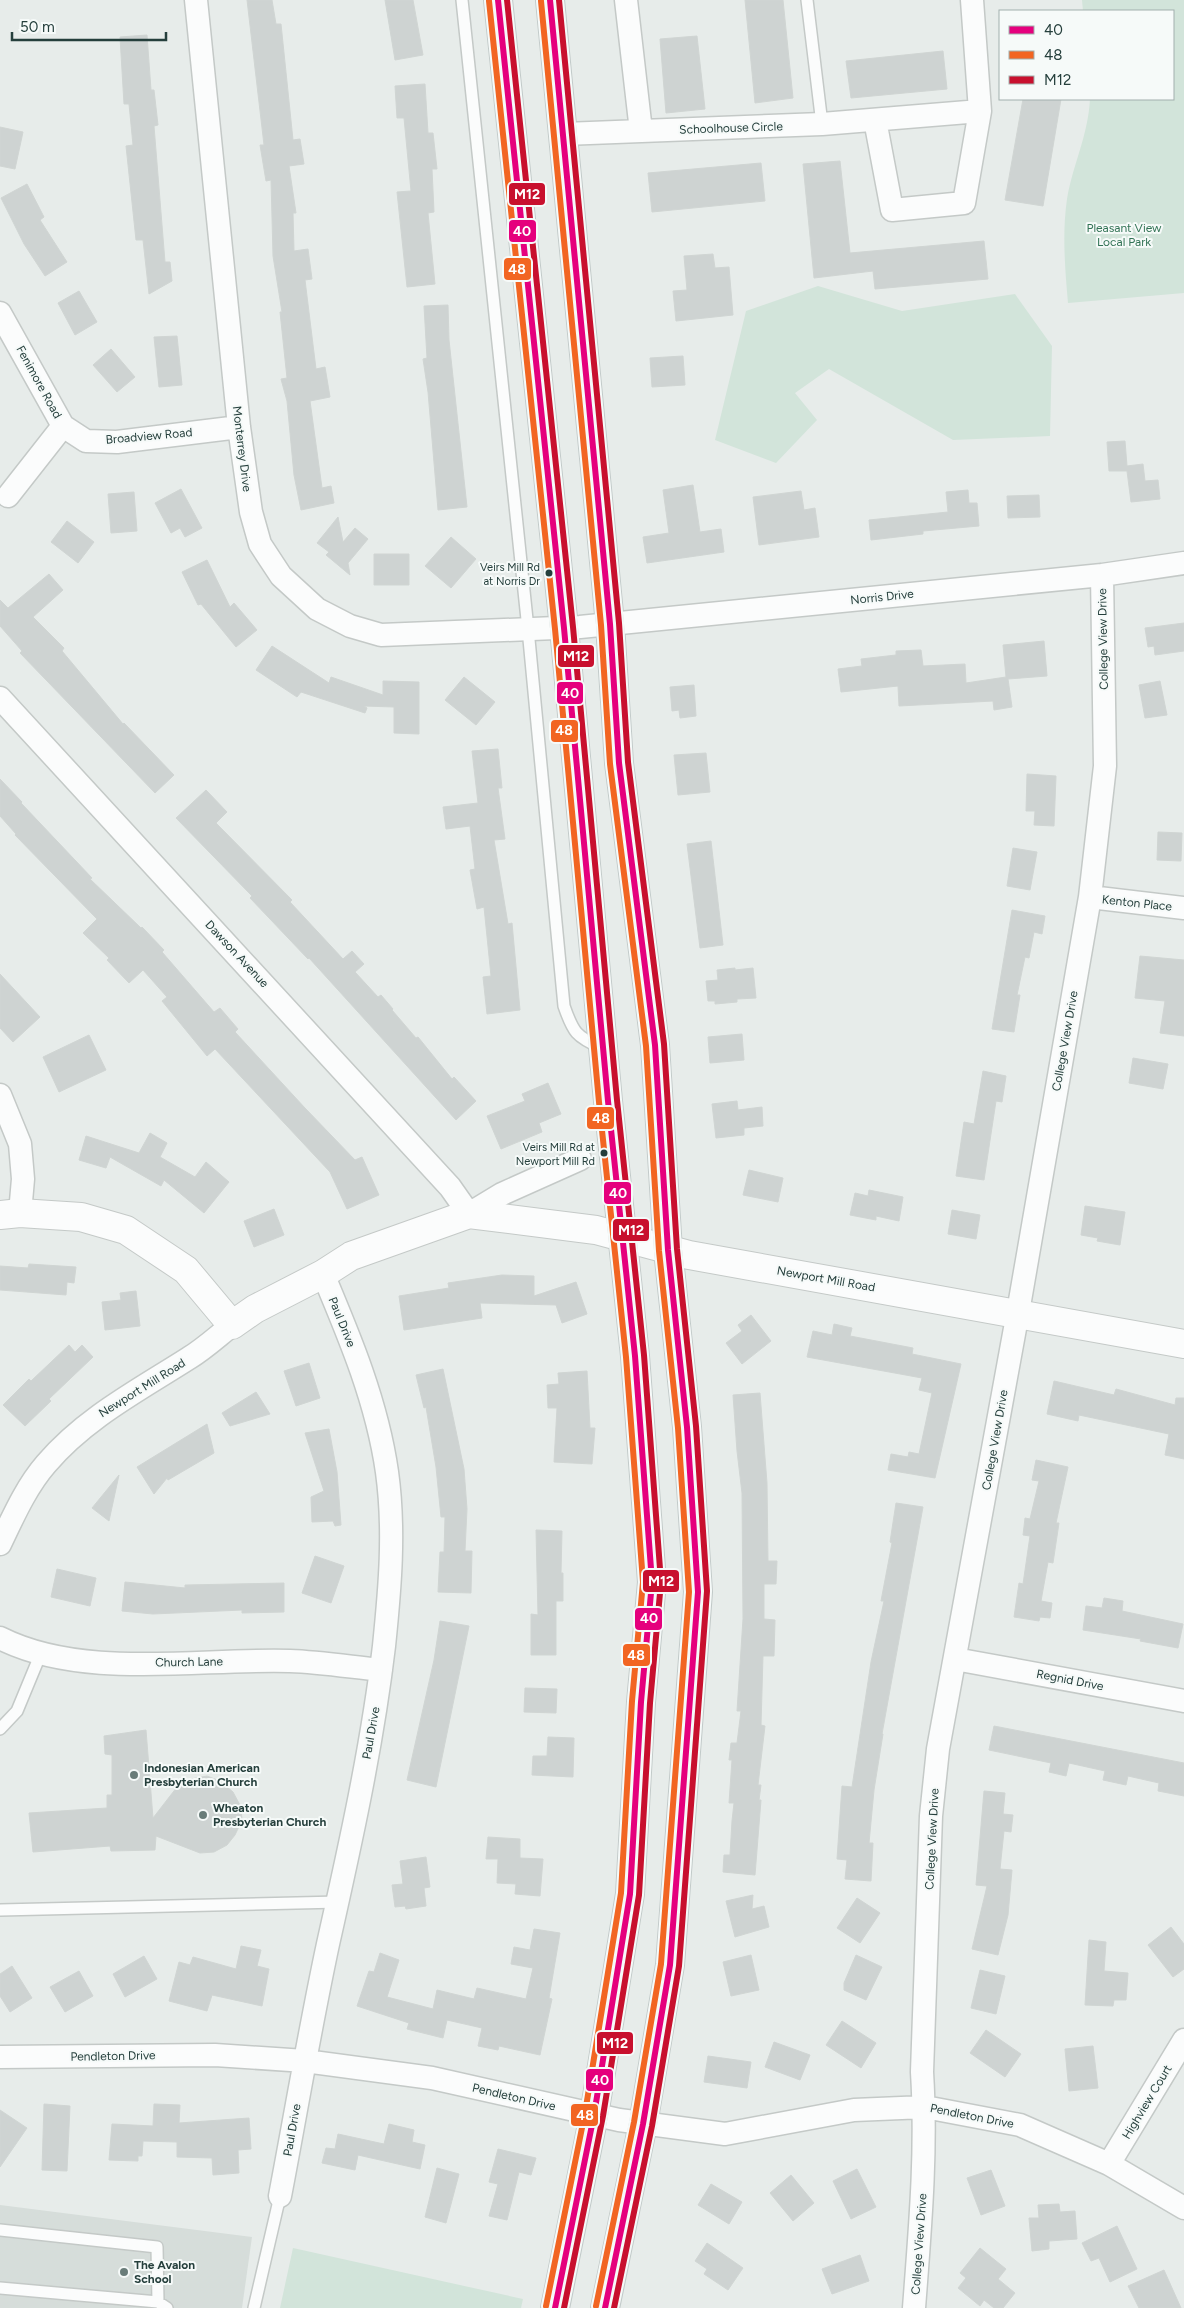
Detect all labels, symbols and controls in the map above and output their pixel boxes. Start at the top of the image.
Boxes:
scale bar [12,10,166,42]
legend [999,10,1174,100]
text: 50 m [20,18,55,36]
text: 40 [1044,21,1063,39]
text: 48 [1044,46,1063,64]
text: M12 [1044,71,1071,89]
street label: Schoolhouse Circle [679,119,784,137]
line badge: M12 [508,182,546,206]
text: M12 [514,186,540,203]
line badge: 40 [508,219,537,243]
park label: Pleasant View Local Park [1086,221,1162,249]
text: 40 [513,223,531,240]
line badge: 48 [503,257,532,281]
text: 48 [508,261,526,278]
street label: Fenimore Road [13,343,65,421]
street label: Monterrey Drive [230,405,254,493]
street label: Broadview Road [105,425,193,447]
place label: Veirs Mill Rd at Norris Dr [480,561,540,588]
marker: Veirs Mill Rd at Norris Dr [544,568,554,578]
street label: Norris Drive [850,587,915,607]
street label: College View Drive [1095,588,1111,690]
line badge: M12 [557,644,595,668]
text: M12 [563,648,589,665]
line badge: 40 [556,681,584,705]
text: 40 [561,685,579,702]
line badge: 48 [550,719,579,743]
text: 48 [555,722,573,739]
street label: Kenton Place [1101,892,1173,914]
street label: Dawson Avenue [202,918,272,991]
street label: College View Drive [1049,989,1081,1092]
line badge: 48 [586,1106,615,1130]
text: 48 [592,1110,610,1127]
place label: Veirs Mill Rd at Newport Mill Rd [516,1141,595,1168]
marker: Veirs Mill Rd at Newport Mill Rd [599,1148,609,1158]
line badge: 40 [603,1181,632,1205]
text: 40 [609,1185,627,1202]
line badge: M12 [612,1218,650,1242]
text: M12 [618,1222,644,1239]
street label: Newport Mill Road [776,1263,876,1295]
street label: Paul Drive [326,1295,359,1350]
street label: Newport Mill Road [96,1356,188,1420]
street label: College View Drive [979,1388,1011,1491]
line badge: M12 [642,1569,680,1593]
text: M12 [648,1573,674,1590]
line badge: 40 [634,1607,663,1631]
text: 40 [640,1610,658,1627]
line badge: 48 [622,1643,651,1667]
text: 48 [627,1647,645,1664]
street label: Church Lane [155,1654,223,1670]
street label: Regnid Drive [1035,1667,1105,1693]
street label: Paul Drive [360,1705,383,1760]
place label: Indonesian American Presbyterian Church [144,1761,260,1789]
marker: Indonesian American Presbyterian Church [128,1769,140,1781]
street label: College View Drive [922,1787,942,1890]
place label: Wheaton Presbyterian Church [213,1801,326,1829]
marker: Wheaton Presbyterian Church [197,1809,209,1821]
line badge: M12 [596,2031,634,2055]
text: M12 [602,2035,628,2052]
street label: Pendleton Drive [70,2048,156,2064]
street label: Highview Court [1119,2062,1175,2142]
line badge: 40 [585,2068,614,2092]
text: 40 [591,2072,609,2089]
street label: Pendleton Drive [471,2081,558,2113]
street label: Pendleton Drive [929,2101,1016,2131]
street label: Paul Drive [281,2102,304,2157]
line badge: 48 [570,2103,599,2127]
text: 48 [576,2107,594,2124]
street label: College View Drive [908,2192,930,2295]
place label: The Avalon School [134,2258,195,2286]
marker: The Avalon School [118,2266,130,2278]

